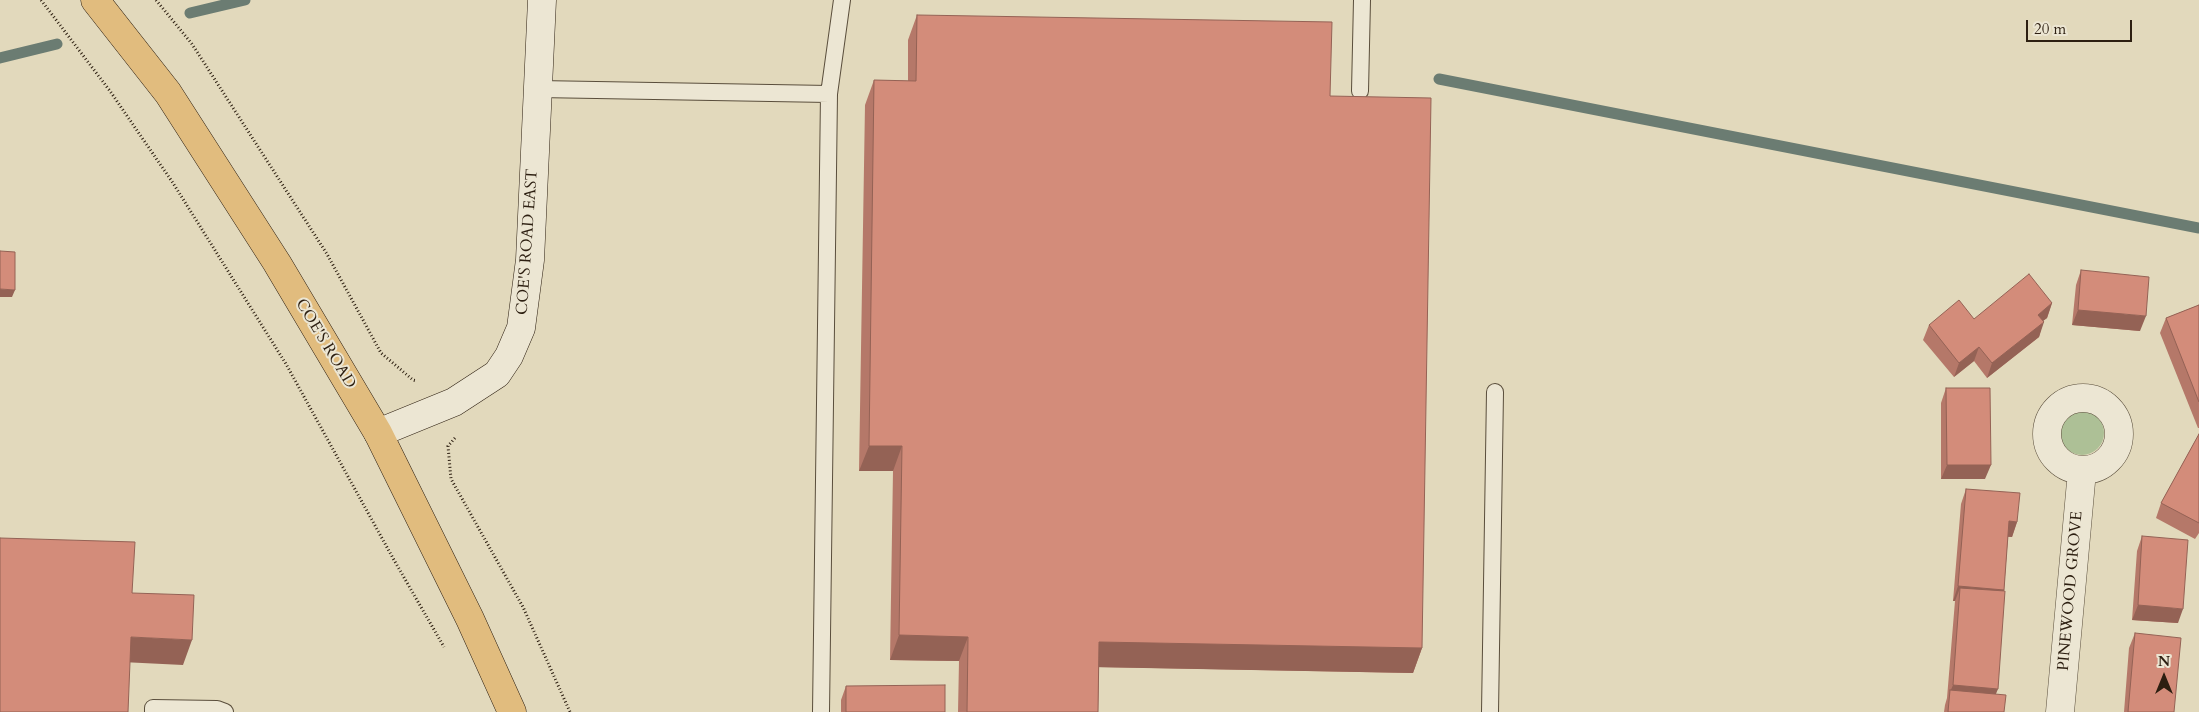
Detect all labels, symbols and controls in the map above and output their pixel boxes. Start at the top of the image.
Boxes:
scale bar [2029,10,2135,42]
text: 20 m [2034,19,2066,39]
street label: COE'S ROAD EAST [513,168,543,316]
street label: COE'S ROAD [291,296,359,392]
street label: PINEWOOD GROVE [2054,510,2088,672]
north arrow [2139,652,2189,702]
text: N [2158,652,2170,671]

